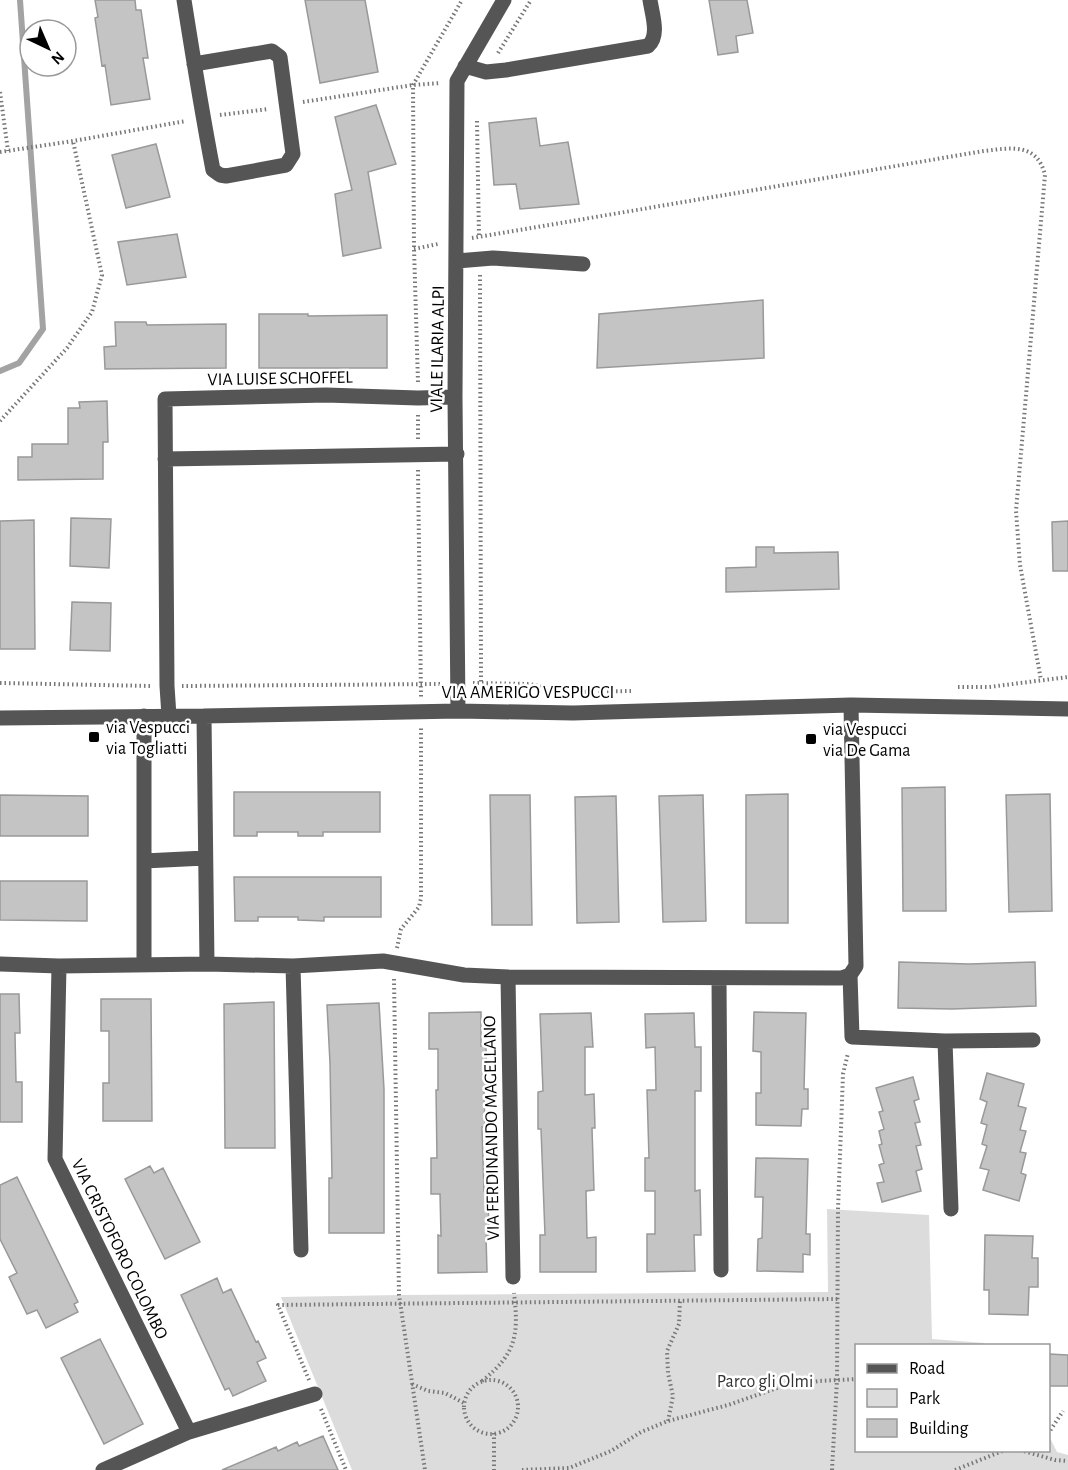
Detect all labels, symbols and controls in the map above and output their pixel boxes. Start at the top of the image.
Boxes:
north arrow [18,18,78,78]
text: N [48,48,67,68]
street label: VIALE ILARIA ALPI [428,285,448,413]
street label: VIA LUISE SCHOFFEL [207,369,353,389]
street label: VIA AMERIGO VESPUCCI [442,684,614,702]
place label: via Vespucci via Togliatti [106,719,190,758]
place label: via Vespucci via De Gama [823,721,911,760]
marker: via Vespucci via Togliatti [87,730,101,744]
marker: via Vespucci via De Gama [804,732,818,746]
street label: VIA FERDINANDO MAGELLANO [481,1015,503,1241]
street label: VIA CRISTOFORO COLOMBO [68,1156,171,1342]
legend [855,1344,1050,1452]
text: Road [909,1360,945,1378]
park label: Parco gli Olmi [717,1373,813,1391]
text: Park [909,1390,941,1408]
text: Building [909,1420,969,1438]

